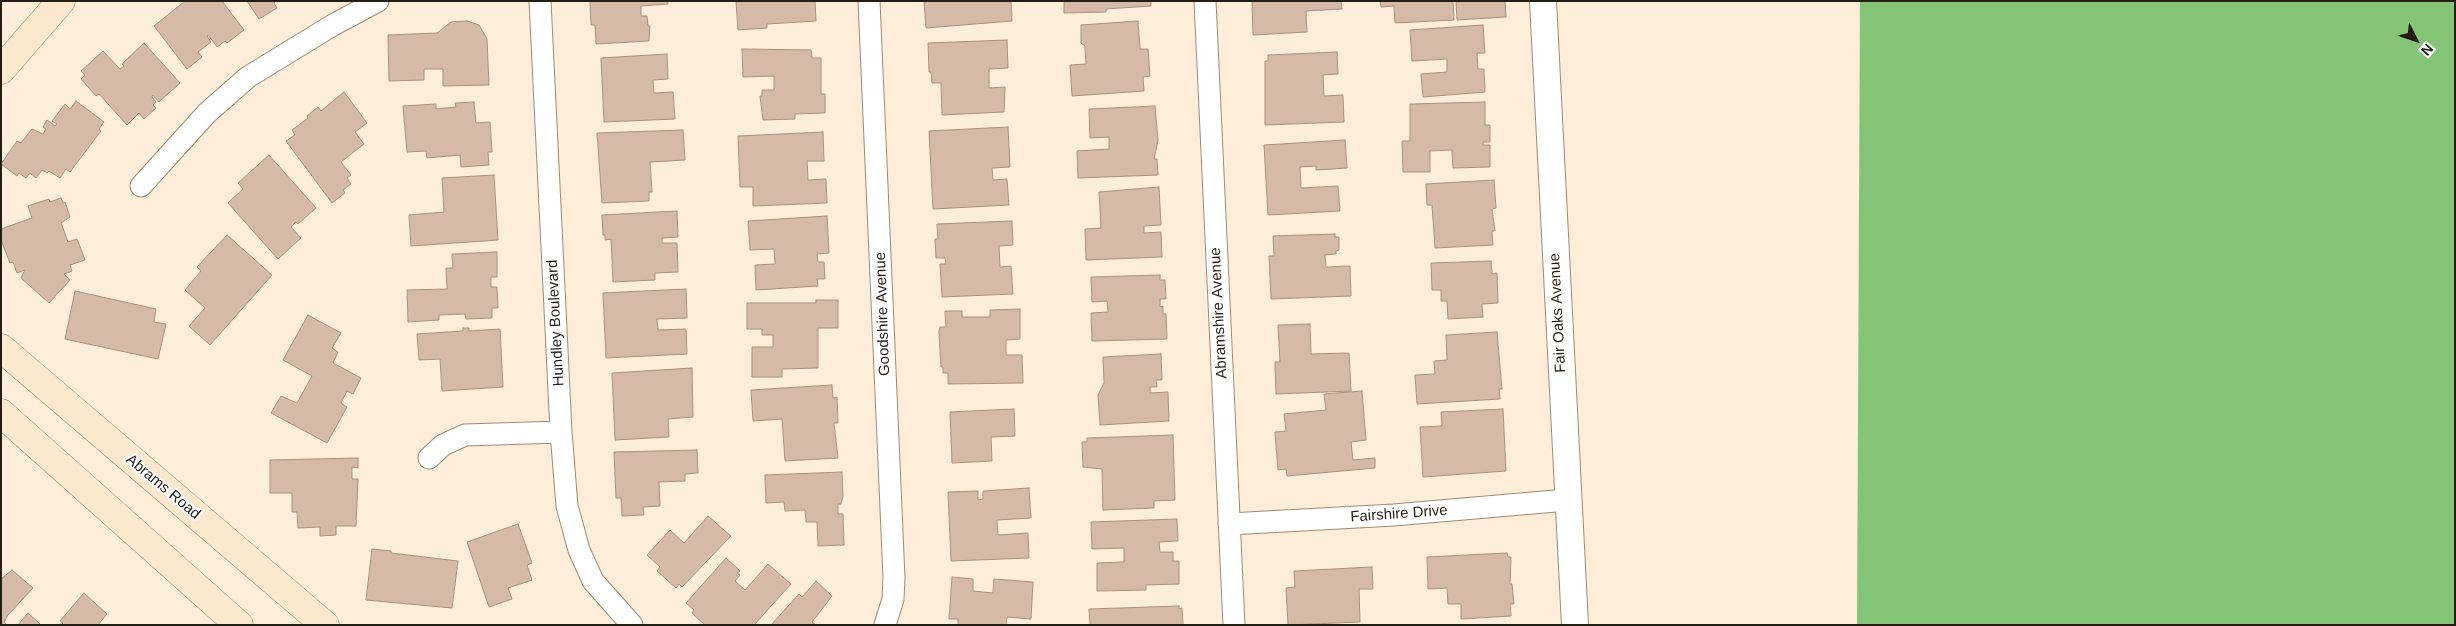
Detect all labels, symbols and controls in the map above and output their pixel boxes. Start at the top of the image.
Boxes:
north arrow [2391,15,2441,65]
text: N [2418,41,2437,59]
street label: Abramshire Avenue [1207,247,1231,379]
street label: Goodshire Avenue [872,252,894,376]
street label: Fair Oaks Avenue [1546,253,1570,373]
street label: Hundley Boulevard [544,259,568,387]
street label: Abrams Road [122,451,204,523]
street label: Fairshire Drive [1350,502,1448,526]

